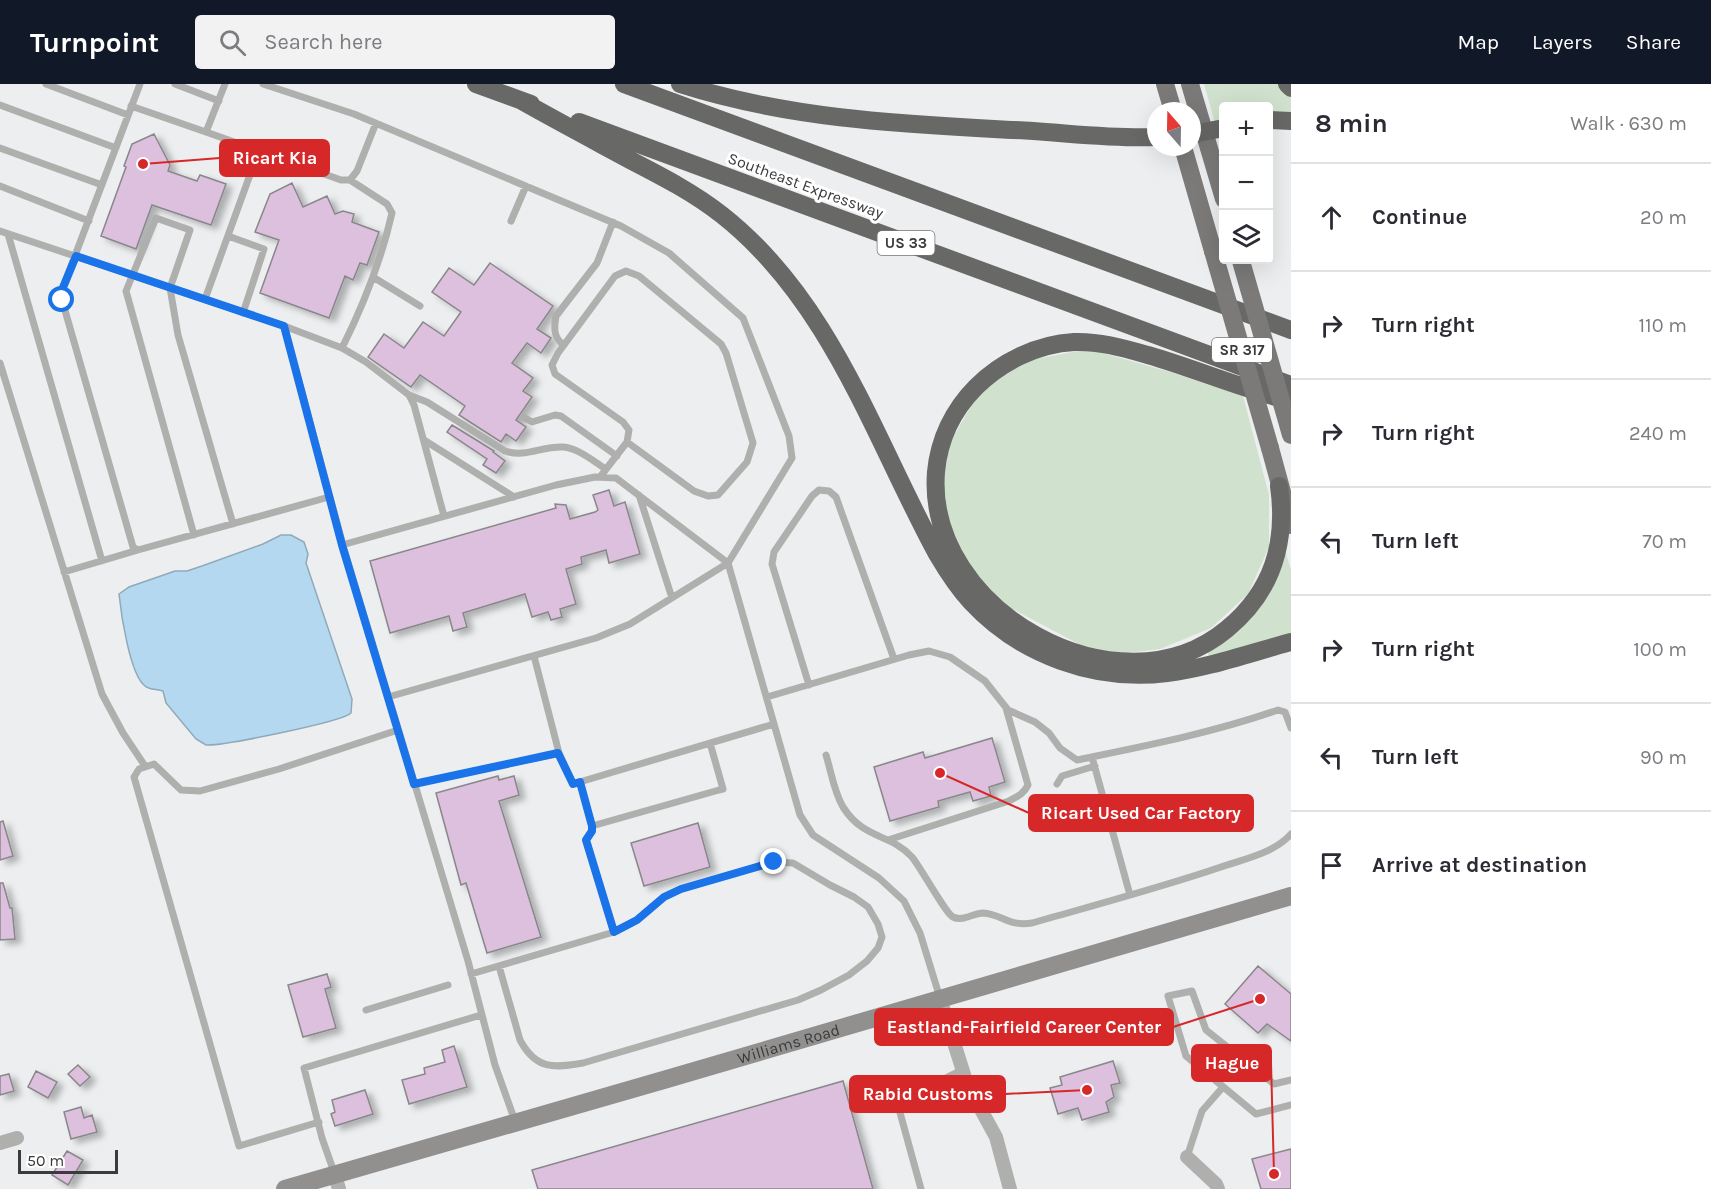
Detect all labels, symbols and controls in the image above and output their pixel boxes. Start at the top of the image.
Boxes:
search box [195,15,615,69]
text: Turnpoint [30,26,159,59]
icon: search [216,26,249,59]
text: Search here [264,29,383,55]
text: Map [1457,30,1499,54]
text: Layers [1532,30,1593,54]
text: Share [1626,30,1681,54]
north arrow [1147,102,1201,156]
map controls [1219,102,1273,264]
button: + [1219,102,1273,156]
text: 8 min [1315,108,1388,139]
text: Walk · 630 m [1570,112,1687,135]
callout: Ricart Kia [220,140,329,176]
text: Ricart Kia [233,147,317,169]
street label: Southeast Expressway [725,148,887,223]
button: − [1219,156,1273,210]
icon: ahead [1315,201,1348,234]
text: Continue [1372,204,1467,230]
text: 20 m [1640,206,1687,229]
button: layers [1219,210,1273,264]
road number: US 33 [878,231,934,255]
route start [48,286,74,312]
icon: right [1315,309,1348,342]
text: Turn right [1372,312,1475,338]
text: 110 m [1638,314,1687,337]
road number: SR 317 [1212,338,1272,362]
icon: right [1315,417,1348,450]
text: Turn right [1372,420,1475,446]
text: 240 m [1629,422,1687,445]
icon: left [1315,525,1348,558]
text: Turn left [1372,528,1459,554]
text: 70 m [1642,530,1687,553]
icon: right [1315,633,1348,666]
text: Turn right [1372,636,1475,662]
text: 100 m [1633,638,1687,661]
icon: left [1315,741,1348,774]
text: Turn left [1372,744,1459,770]
text: 90 m [1640,746,1687,769]
callout: Ricart Used Car Factory [1029,795,1253,831]
text: Ricart Used Car Factory [1041,802,1241,824]
route end [760,848,786,874]
icon: arrive [1315,849,1348,882]
text: Arrive at destination [1372,852,1587,878]
callout: Eastland-Fairfield Career Center [875,1009,1173,1045]
text: Eastland-Fairfield Career Center [887,1016,1161,1038]
street label: Williams Road [735,1020,842,1068]
callout: Hague [1192,1045,1271,1081]
text: Hague [1205,1052,1259,1074]
callout: Rabid Customs [850,1076,1005,1112]
text: Rabid Customs [863,1083,993,1105]
scale bar [18,1147,118,1174]
text: 50 m [27,1151,64,1170]

